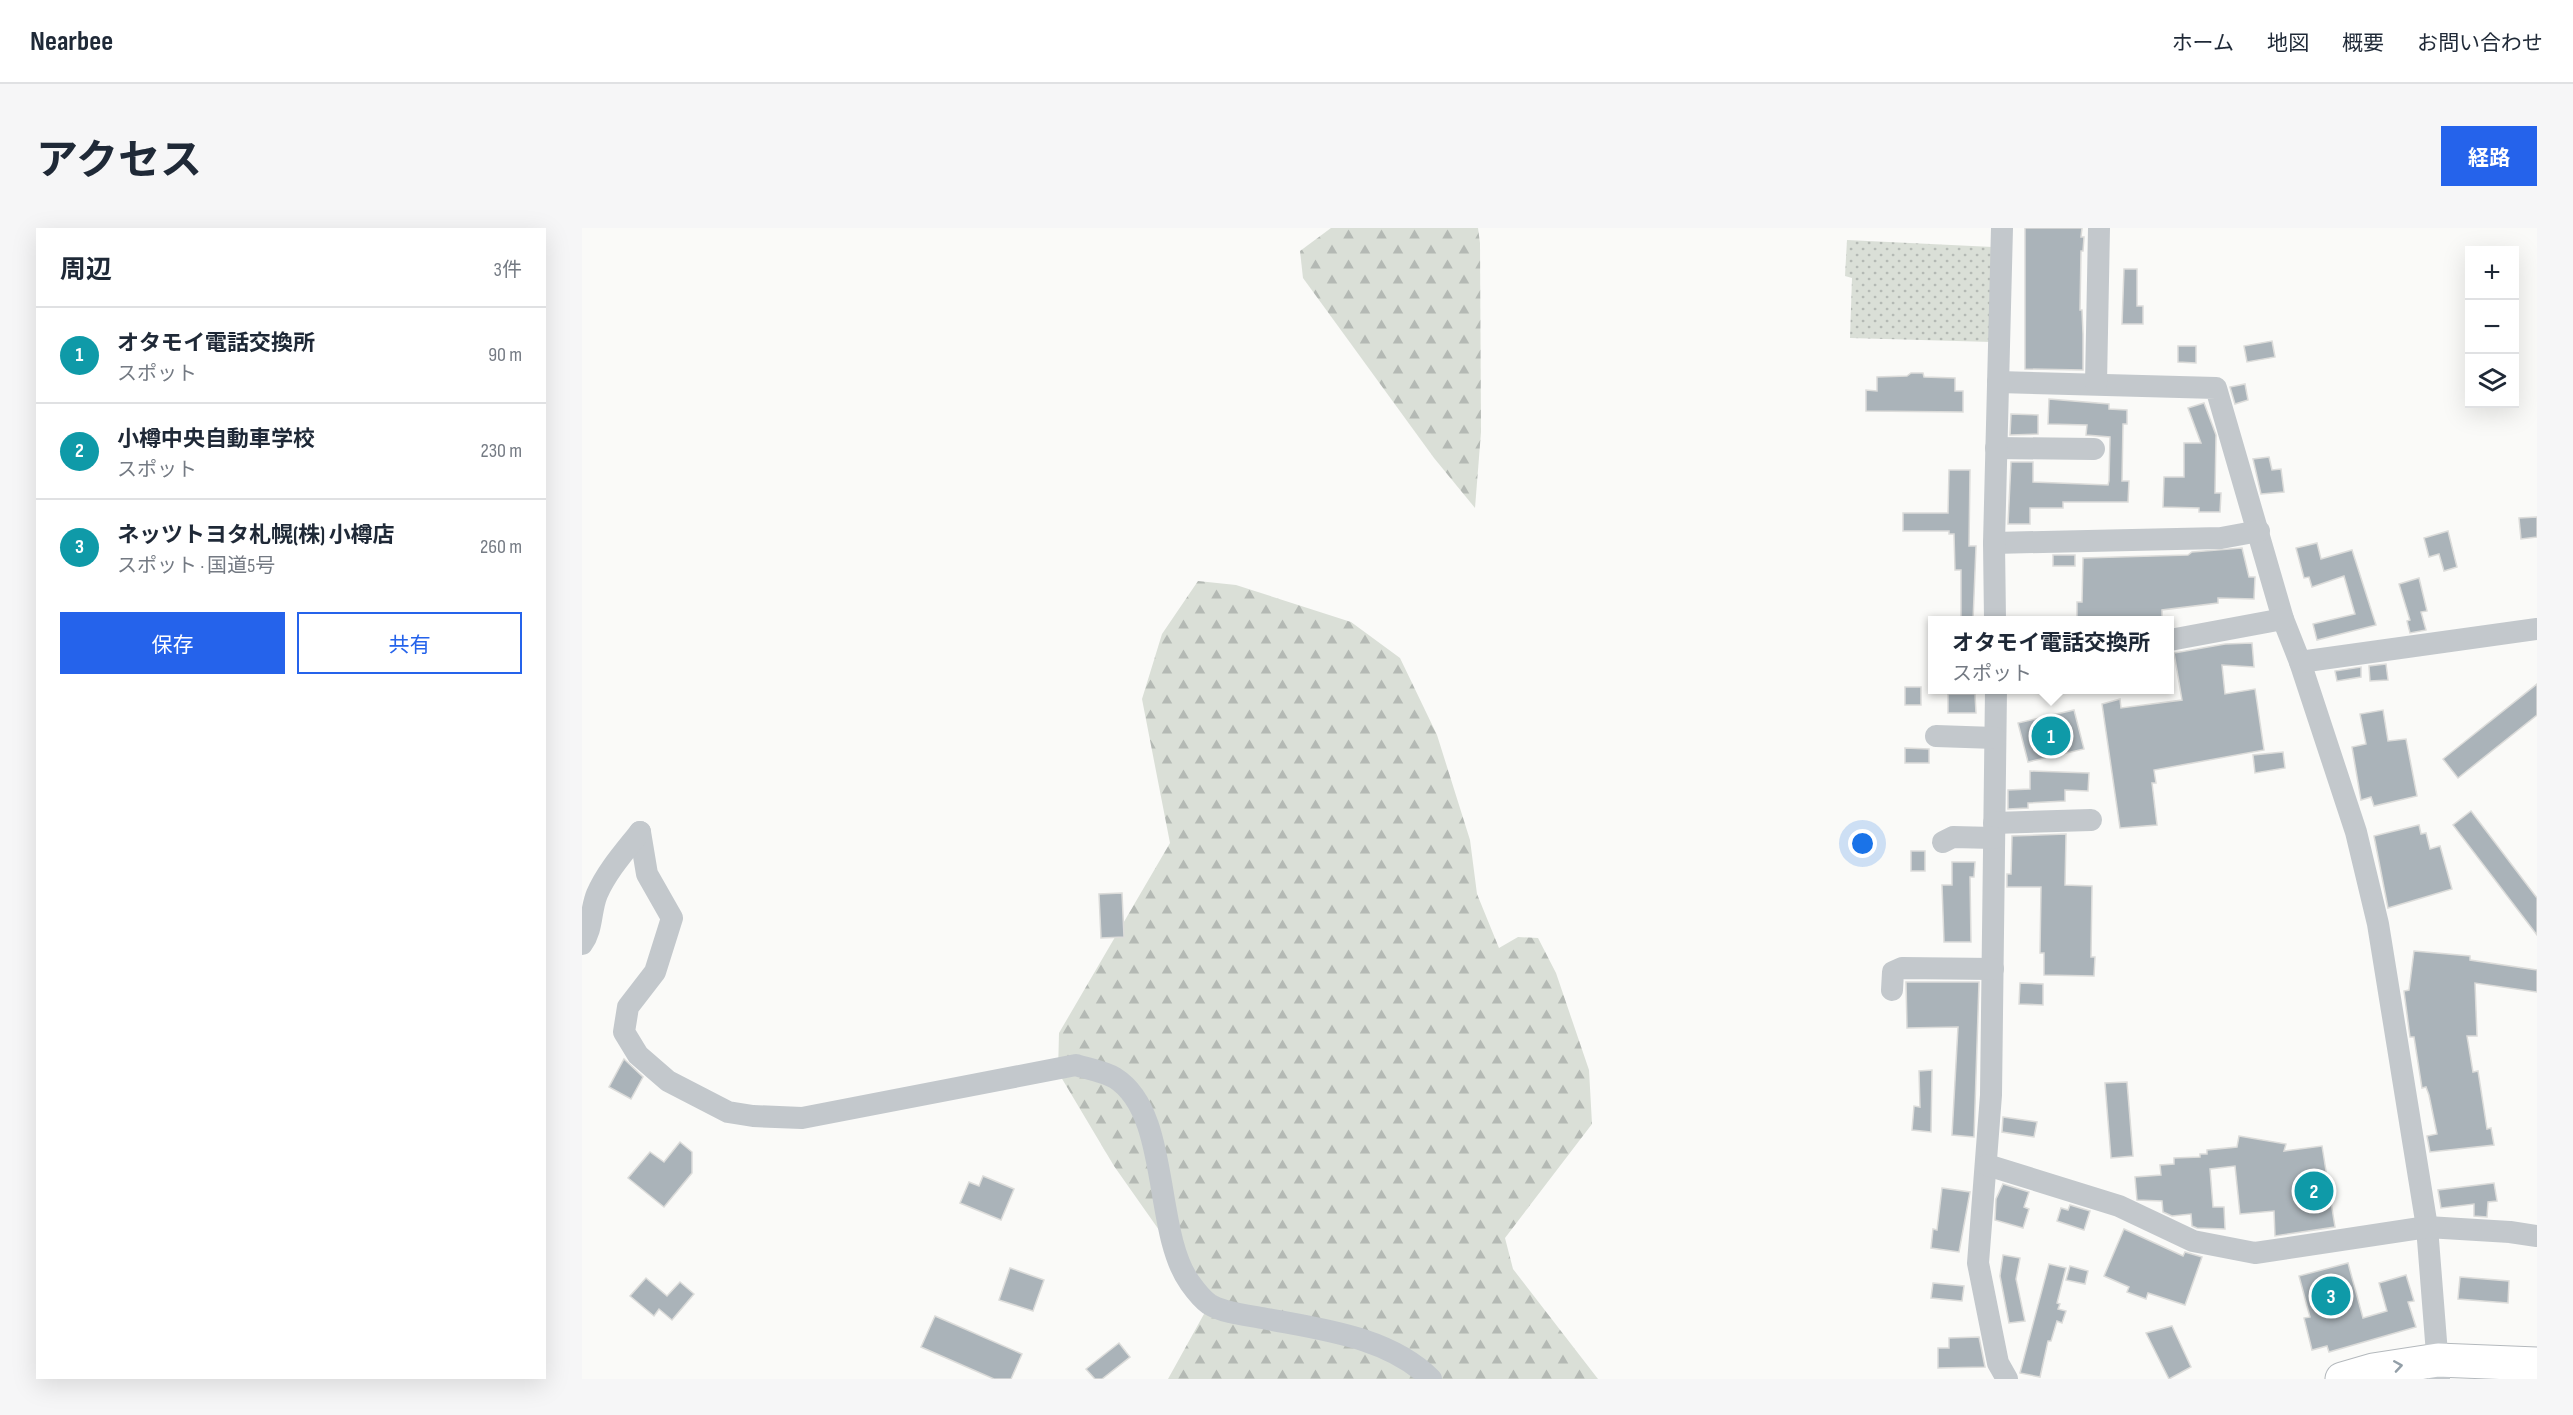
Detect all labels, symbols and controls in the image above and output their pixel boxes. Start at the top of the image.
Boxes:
text: Nearbee [30,25,113,58]
text: ホーム [2172,31,2234,56]
text: 地図 [2267,31,2309,56]
text: 概要 [2342,31,2384,56]
text: お問い合わせ [2417,31,2543,56]
button: 経路 [2441,126,2537,186]
text: アクセス [36,136,202,187]
map controls [2465,246,2519,408]
button: + [2465,246,2519,300]
text: 周辺 [60,255,112,286]
text: 3件 [494,258,522,282]
button: − [2465,300,2519,354]
text: オタモイ電話交換所 [117,330,315,357]
text: 1 [76,343,83,367]
text: 90 m [488,343,522,367]
button: layers [2465,354,2519,408]
text: スポット [117,362,197,386]
text: 小樽中央自動車学校 [117,426,315,453]
text: 2 [75,439,84,463]
text: 230 m [480,439,522,463]
text: スポット [117,458,197,482]
text: ネッツトヨタ札幌(株) 小樽店 [117,522,395,549]
text: 3 [75,535,84,559]
text: 260 m [480,535,522,559]
text: スポット · 国道5号 [117,554,275,578]
button: 保存 [60,612,285,674]
button: 共有 [297,612,522,674]
popup [1928,616,2174,694]
text: オタモイ電話交換所 [1952,630,2150,657]
text: スポット [1952,662,2032,686]
pin: 1 [2032,714,2070,758]
your location [1848,829,1877,858]
pin: 2 [2294,1168,2334,1214]
pin: 3 [2312,1274,2350,1318]
one-way arrow [2394,1360,2403,1372]

